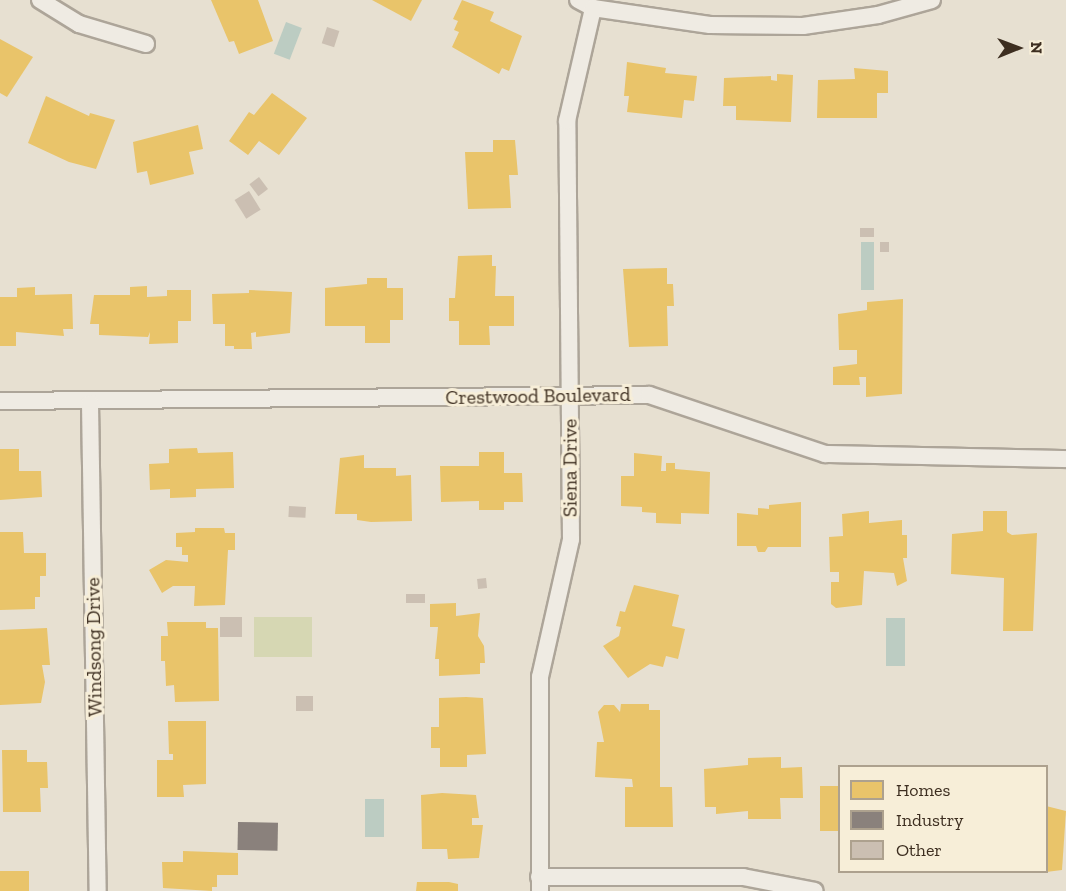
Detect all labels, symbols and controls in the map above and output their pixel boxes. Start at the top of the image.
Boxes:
north arrow [988,18,1048,78]
text: N [1027,41,1046,54]
street label: Crestwood Boulevard [445,382,631,410]
street label: Siena Drive [558,419,582,517]
street label: Windsong Drive [81,577,107,717]
legend [838,765,1048,873]
text: Homes [896,779,950,801]
text: Industry [896,809,963,831]
text: Other [896,839,942,861]

